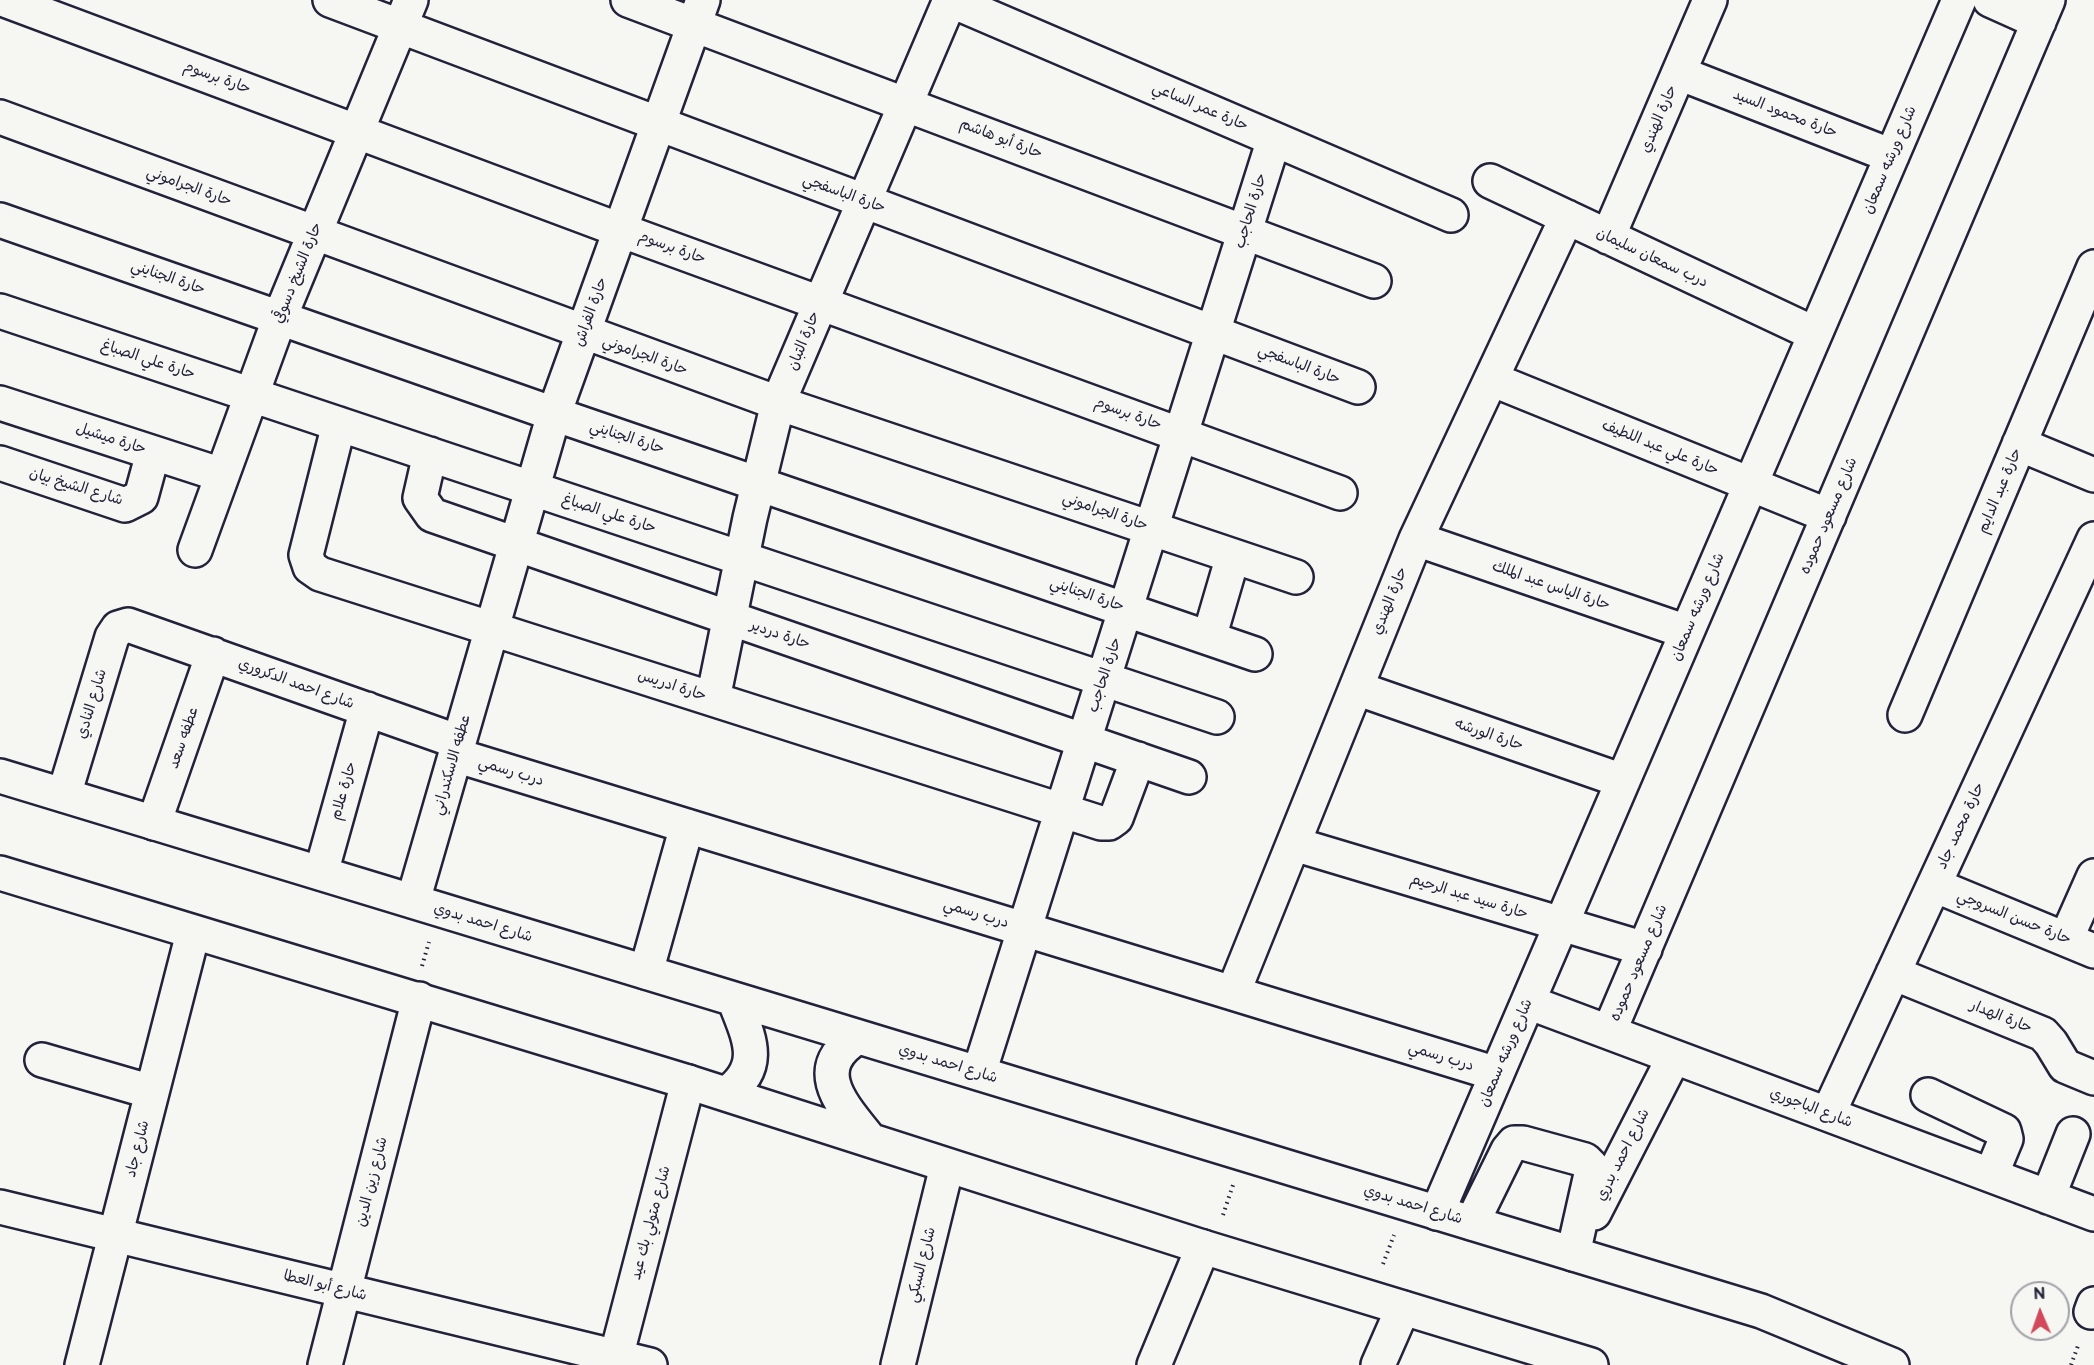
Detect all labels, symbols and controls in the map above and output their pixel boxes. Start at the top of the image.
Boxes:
street label: حارة برسوم [181,58,253,98]
street label: حارة عمر الساعي [1149,79,1251,135]
street label: حارة الهندي [1637,83,1681,155]
street label: حارة محمود السيد [1730,86,1840,142]
street label: شارع ورشه سمعان [1859,103,1921,217]
street label: حارة أبو هاشم [957,115,1045,163]
street label: حارة الجراموني [144,163,234,211]
street label: حارة الباسفجي [800,171,888,217]
street label: حارة الحاجب [1231,171,1271,251]
street label: حارة الشيخ دسوقي [270,220,326,326]
street label: درب سمعان سليمان [1593,224,1711,292]
street label: حارة برسوم [636,228,708,268]
street label: حارة الجنايني [129,257,207,299]
street label: حارة الفراش [570,275,612,349]
street label: حارة التبان [784,309,824,373]
street label: حارة الجراموني [600,332,690,380]
street label: حارة علي الصباغ [99,336,197,384]
street label: حارة الباسفجي [1255,341,1343,389]
street label: حارة برسوم [1092,394,1164,434]
street label: حارة علي عبد اللطيف [1599,416,1721,480]
street label: حارة الجنايني [587,418,667,458]
street label: حارة ميشيل [74,419,148,459]
street label: حارة عبد الدايم [1974,446,2026,536]
street label: شارع مسعود حموده [1796,455,1862,577]
street label: شارع الشيخ بيان [27,464,125,510]
street label: حارة الجراموني [1060,489,1150,535]
street label: حارة علي الصباغ [560,490,658,538]
street label: شارع ورشه سمعان [1667,550,1729,664]
street label: حارة الياس عبد الملك [1490,557,1612,615]
street label: حارة الهندي [1368,564,1412,638]
street label: حارة الجنايني [1048,574,1126,616]
street label: حارة دردير [748,616,812,654]
street label: حارة الحاجب [1084,635,1126,715]
street label: شارع احمد الدكروري [236,655,356,713]
street label: حارة ادريس [635,666,709,706]
street label: شارع النادي [73,667,111,741]
street label: عطفه سعد [165,705,203,771]
street label: عطفه الاسكندراني [429,713,475,817]
street label: حارة الورشه [1452,715,1526,755]
street label: درب رسمي [476,754,546,790]
street label: حارة علام [327,760,361,822]
street label: حارة محمد جاد [1933,780,1989,872]
street label: حارة سيد عبد الرحيم [1408,871,1530,923]
street label: حارة حسن السروجي [1954,887,2074,949]
street label: درب رسمي [941,896,1011,932]
street label: شارع احمد بدوي [431,899,535,947]
street label: شارع مسعود حموده [1606,902,1672,1024]
street label: شارع ورشه سمعان [1475,996,1537,1110]
street label: حارة الهدار [1967,996,2035,1038]
street label: درب رسمي [1406,1039,1476,1075]
street label: شارع احمد بدوي [896,1040,1000,1088]
street label: شارع الباجوري [1767,1084,1855,1132]
street label: شارع احمد بدري [1592,1106,1654,1204]
street label: شارع جاد [122,1119,154,1179]
street label: شارع زين الدين [352,1135,392,1229]
street label: شارع متولي بك عيد [627,1164,675,1282]
street label: شارع احمد بدوي [1361,1181,1465,1229]
street label: شارع السبكي [904,1225,940,1305]
street label: شارع أبو العطا [281,1267,369,1305]
north arrow [2010,1281,2070,1341]
text: N [2033,1285,2046,1304]

